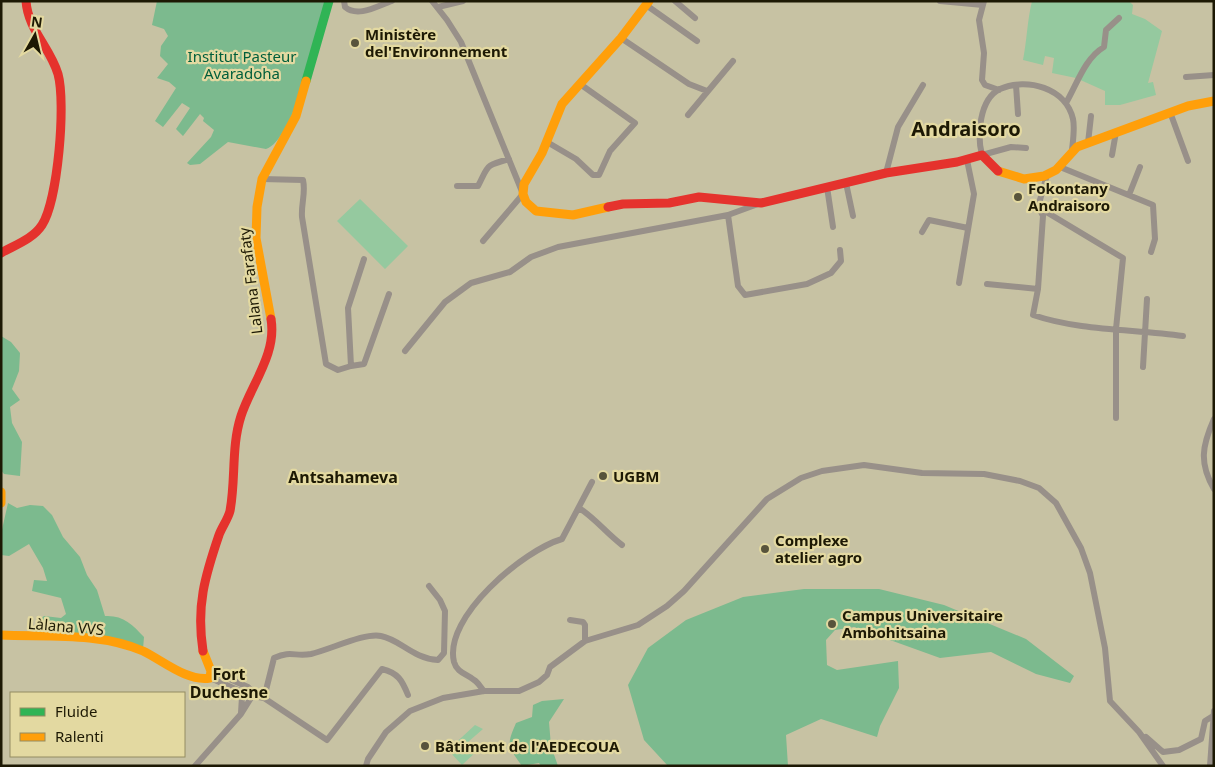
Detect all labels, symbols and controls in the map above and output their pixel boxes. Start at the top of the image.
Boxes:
north arrow [10,10,60,60]
text: N [30,11,44,32]
place label: Ministère del'Environnement [365,24,508,61]
marker: Ministère del'Environnement [349,37,361,49]
park label: Institut Pasteur Avaradoha [188,46,296,83]
district label: Andraisoro [911,115,1021,142]
place label: Fokontany Andraisoro [1028,178,1110,215]
marker: Fokontany Andraisoro [1012,191,1024,203]
street label: Lalana Farafaty [233,226,266,335]
district label: Antsahameva [288,466,398,488]
place label: UGBM [613,466,659,486]
marker: UGBM [597,470,609,482]
place label: Complexe atelier agro [775,530,862,567]
marker: Complexe atelier agro [759,543,771,555]
place label: Campus Universitaire Ambohitsaina [842,605,1003,642]
street label: Làlana VVS [27,613,105,639]
marker: Campus Universitaire Ambohitsaina [826,618,838,630]
district label: Fort Duchesne [190,663,268,703]
legend [10,692,185,757]
text: Fluide [55,701,97,721]
text: Ralenti [55,726,104,746]
place label: Bâtiment de l'AEDECOUA [435,736,620,756]
marker: Bâtiment de l'AEDECOUA [419,740,431,752]

